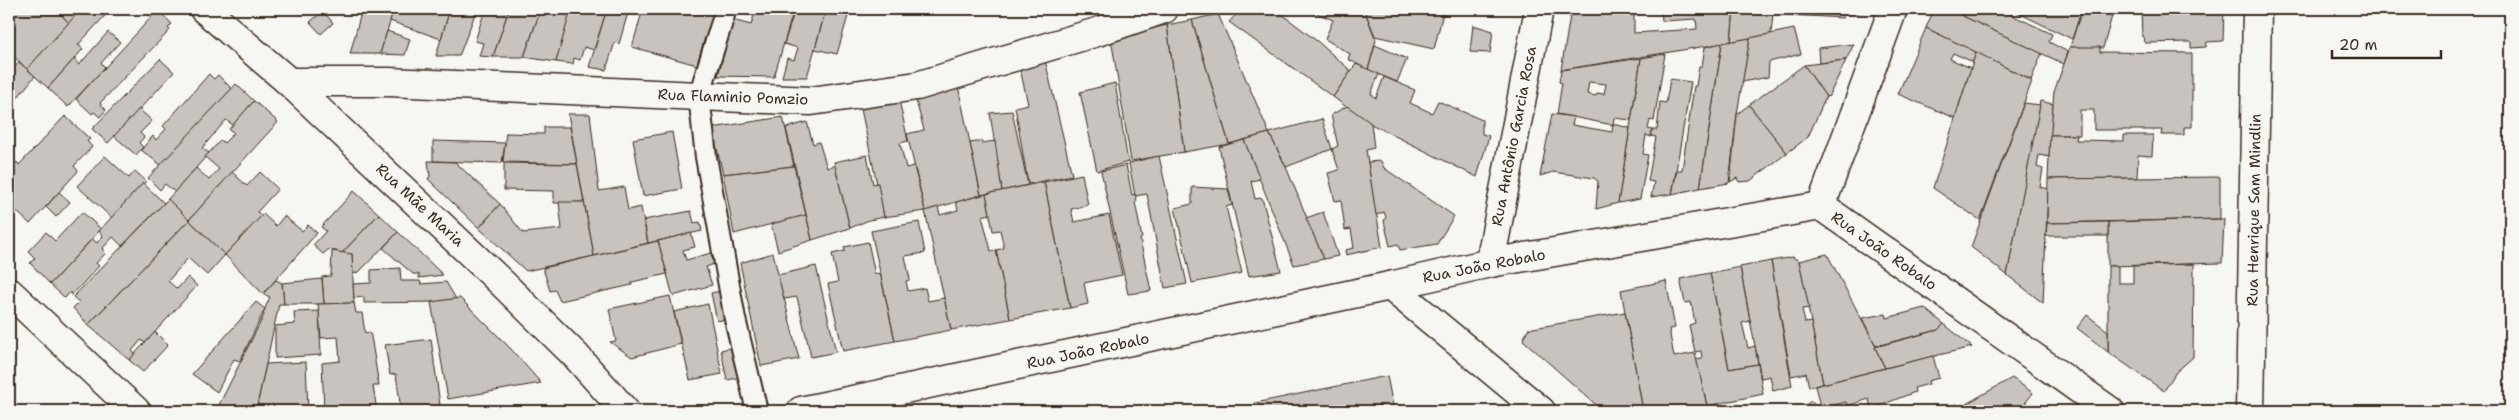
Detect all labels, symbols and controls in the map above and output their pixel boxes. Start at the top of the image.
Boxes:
scale bar [2332,28,2440,60]
text: 20 m [2339,35,2378,55]
street label: Rua Antônio Garcia Rosa [1487,44,1541,228]
street label: Rua Flaminio Pomzio [657,84,809,110]
street label: Rua Henrique Sam Mindlin [2242,113,2266,307]
street label: Rua Mãe Maria [372,159,469,252]
street label: Rua João Robalo [1827,207,1941,295]
street label: Rua João Robalo [1421,244,1547,288]
street label: Rua João Robalo [1025,328,1151,374]

